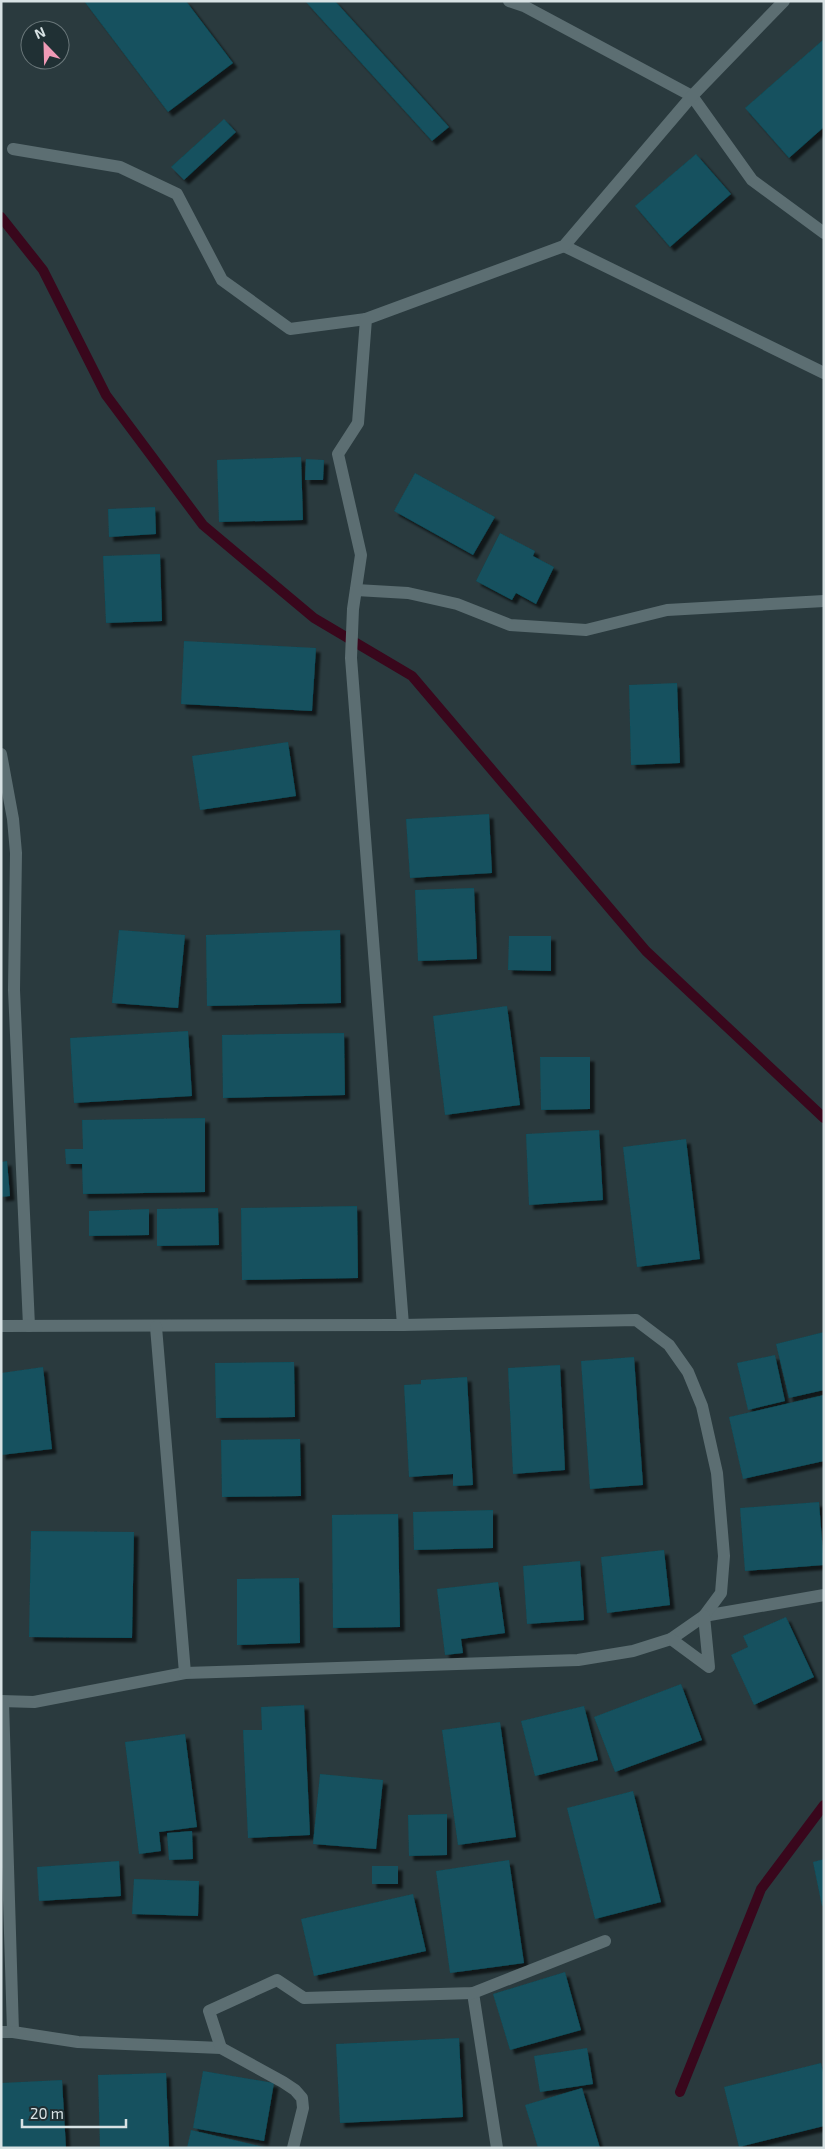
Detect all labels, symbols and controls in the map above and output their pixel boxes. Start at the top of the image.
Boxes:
north arrow [20,20,70,70]
text: N [32,23,48,42]
scale bar [22,2096,126,2128]
text: 20 m [30,2104,64,2122]

